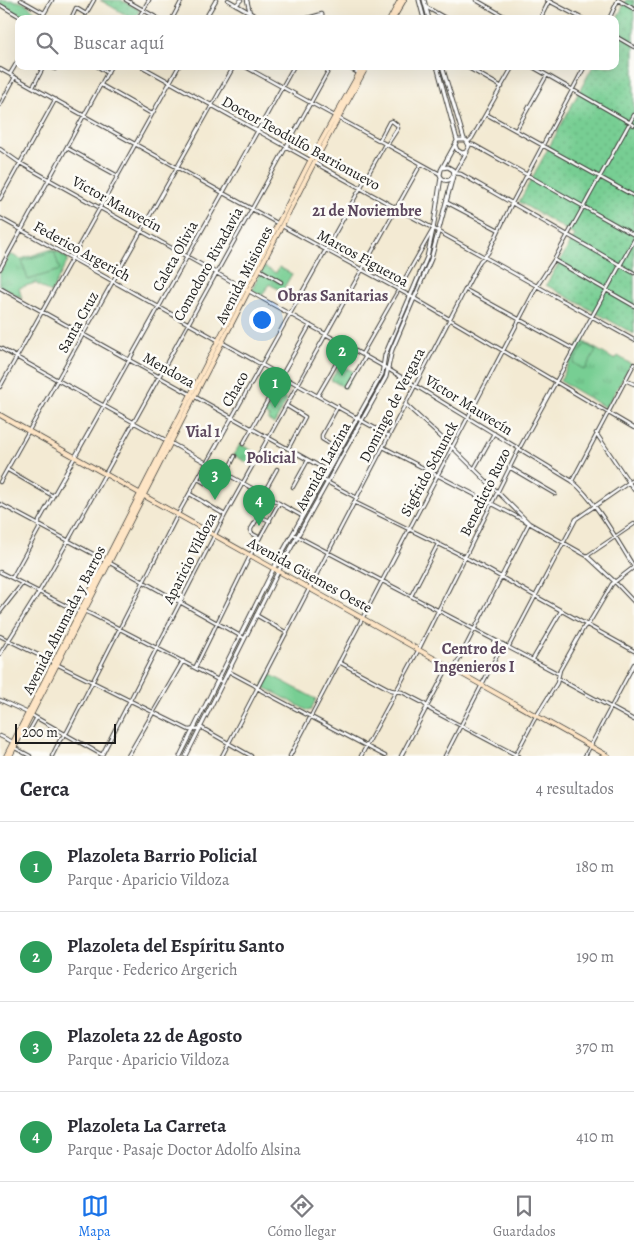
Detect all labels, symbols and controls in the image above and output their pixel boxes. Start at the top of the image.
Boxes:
search box [15,15,619,70]
icon: search [33,29,61,57]
text: Buscar aquí [73,30,164,56]
street label: Doctor Teodulfo Barrionuevo [218,91,384,195]
street label: Víctor Mauvecín [68,171,166,237]
district label: 21 de Noviembre [312,200,422,222]
street label: Comodoro Rivadavia [168,203,248,325]
street label: Federico Argerich [30,216,134,286]
street label: Caleta Olivia [147,217,203,295]
street label: Avenida Misiones [210,223,277,328]
street label: Marcos Figueroa [314,225,412,291]
district label: Obras Sanitarias [278,285,388,307]
street label: Santa Cruz [53,287,103,356]
your location [249,307,275,333]
pin: 2 [326,335,358,376]
street label: Domingo de Vergara [354,344,430,466]
street label: Mendoza [139,347,199,393]
pin: 1 [259,367,291,408]
street label: Chaco [217,368,253,410]
street label: Víctor Mauvecín [420,370,517,440]
street label: Sigfrido Schunck [396,417,463,520]
street label: Avenida Latzina [290,418,355,515]
district label: Vial 1 [185,421,220,443]
street label: Benedicto Ruzo [455,445,515,539]
district label: Policial [246,447,296,469]
pin: 3 [199,459,231,500]
pin: 4 [243,485,275,526]
street label: Aparicio Vildoza [158,509,222,608]
street label: Avenida Güemes Oeste [243,532,376,618]
street label: Avenida Ahumada y Barros [17,542,110,699]
district label: Centro de Ingenieros I [433,638,515,678]
scale bar [15,721,116,744]
text: 200 m [22,723,58,742]
text: Cerca [20,775,70,803]
text: 4 resultados [536,778,614,800]
text: Plazoleta Barrio Policial [67,843,257,869]
text: 1 [33,856,39,878]
text: 180 m [576,856,614,878]
text: Parque · Aparicio Vildoza [67,869,229,891]
text: Plazoleta del Espíritu Santo [67,933,284,959]
text: 2 [32,946,40,968]
text: 190 m [576,946,614,968]
text: Parque · Federico Argerich [67,959,238,981]
text: Plazoleta 22 de Agosto [67,1023,242,1049]
text: 3 [33,1036,39,1058]
text: 370 m [576,1036,614,1058]
text: Parque · Aparicio Vildoza [67,1049,229,1071]
text: Plazoleta La Carreta [67,1113,226,1139]
text: 4 [32,1126,40,1148]
text: 410 m [576,1126,614,1148]
text: Parque · Pasaje Doctor Adolfo Alsina [67,1139,301,1161]
tab: Mapa [78,1192,111,1241]
tab: Cómo llegar [268,1192,336,1241]
tab: Guardados [493,1192,556,1241]

